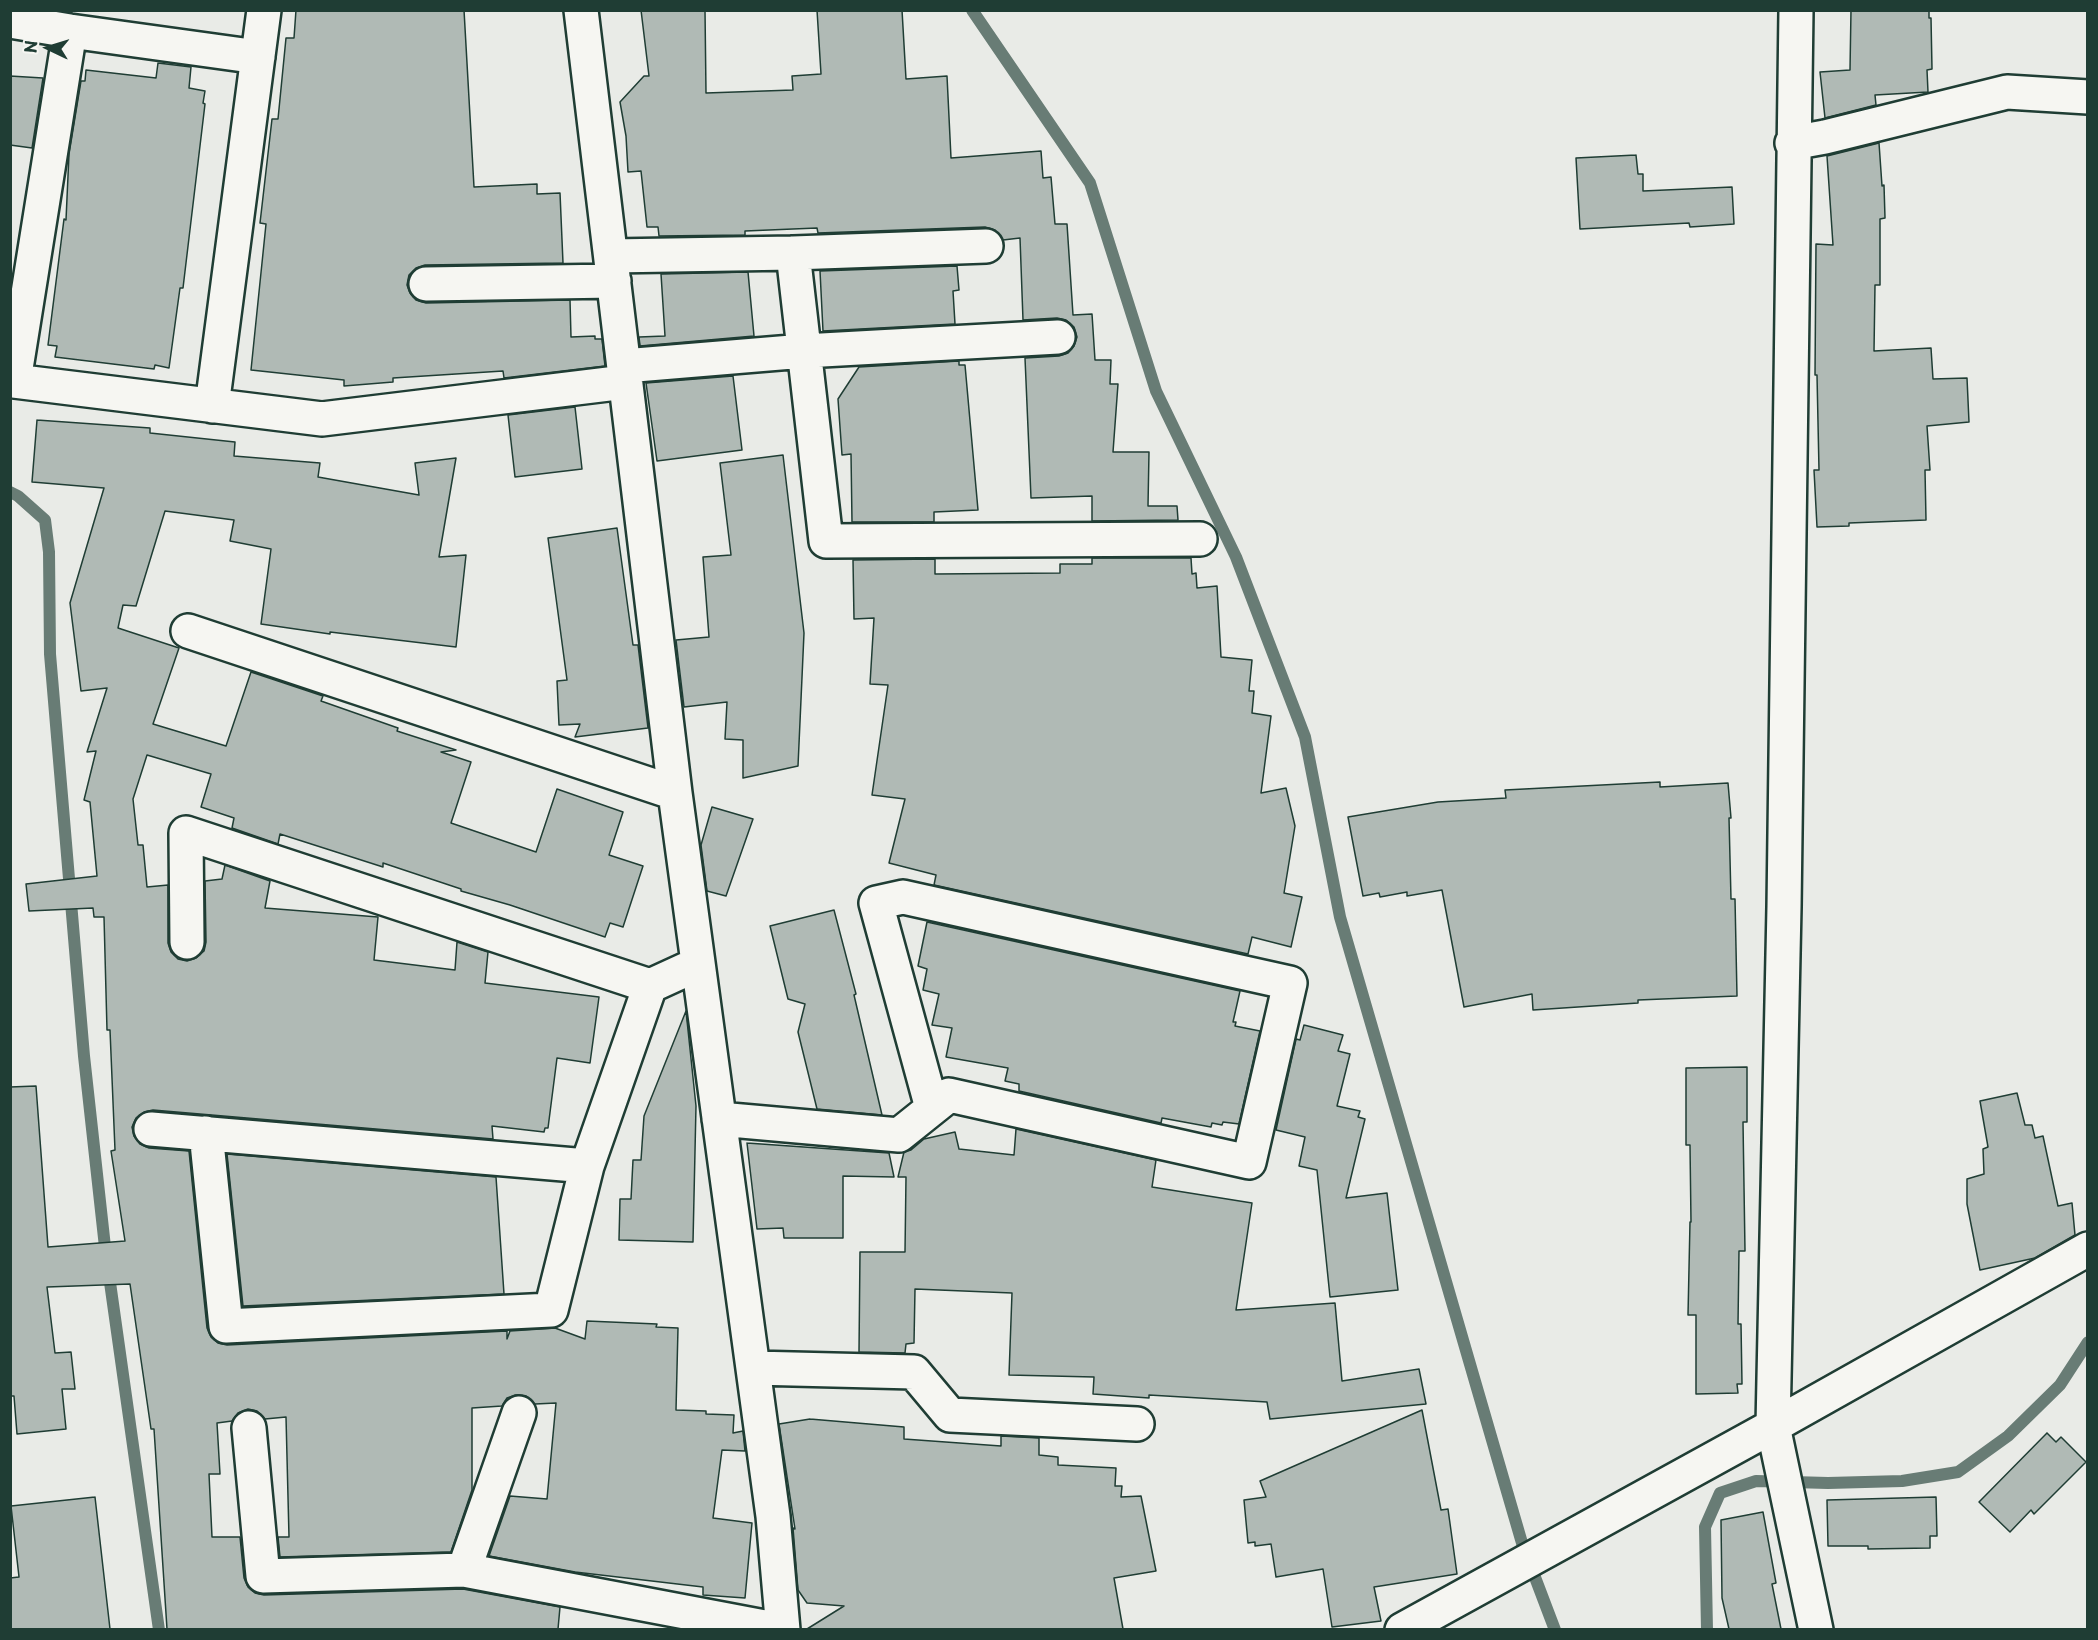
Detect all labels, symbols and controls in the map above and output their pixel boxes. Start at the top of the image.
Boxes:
north arrow [18,18,78,78]
text: N [18,40,42,54]

